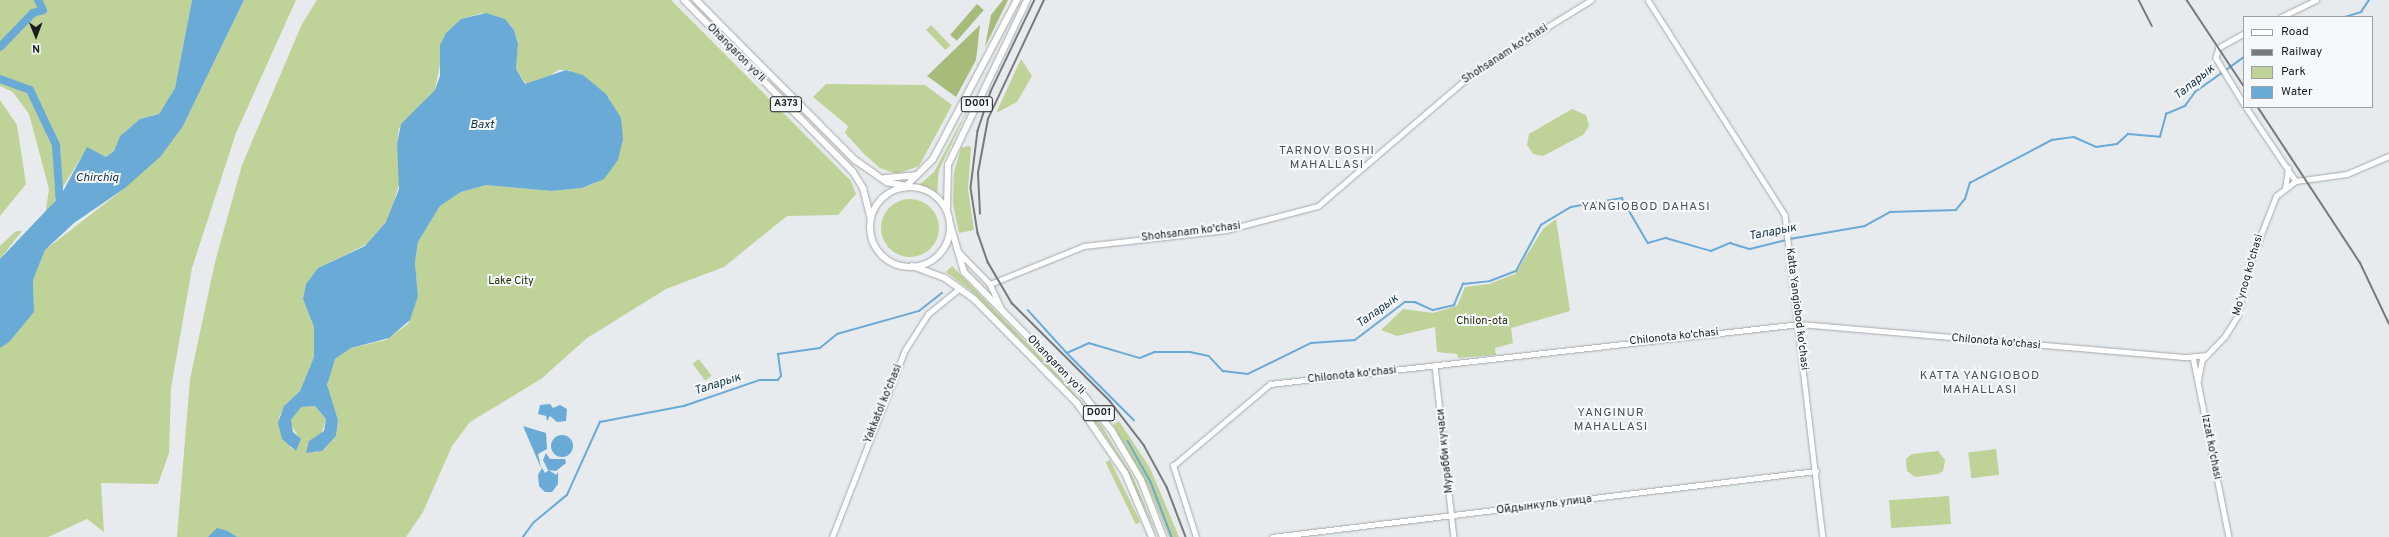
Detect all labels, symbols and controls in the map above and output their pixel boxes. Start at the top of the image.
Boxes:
north arrow [16,16,56,56]
legend [2243,16,2373,108]
street label: Ohangaron yoʻli [704,21,768,85]
street label: Shohsanam ko'chasi [1460,21,1550,87]
text: Road [2281,24,2309,40]
text: N [32,41,40,55]
text: Railway [2281,44,2322,60]
water label: Таларык [2172,62,2218,104]
text: Park [2281,64,2306,80]
text: Water [2281,84,2313,100]
road number: A373 [769,96,803,112]
road number: D001 [960,96,994,112]
water label: Baхt [470,119,494,133]
district label: TARNOV BOSHI MAHALLASI [1279,145,1375,173]
water label: Chirchiq [76,172,118,186]
district label: YANGIOBOD DAHASI [1581,201,1711,215]
street label: Shohsanam ko'chasi [1141,219,1241,245]
water label: Таларык [1748,221,1798,245]
street label: Moʻynoq ko'chasi [2230,233,2266,317]
street label: Katta Yangiobod ko'chasi [1783,247,1811,371]
park label: Lake City [488,274,534,288]
water label: Таларык [1354,292,1402,332]
park label: Chilon-ota [1456,314,1508,328]
street label: Chilonota ko'chasi [1629,326,1719,348]
street label: Ohangaron yoʻli [1024,332,1088,398]
street label: Chilonota ko'chasi [1951,332,2041,352]
street label: Yakkatol ko'chasi [861,362,905,446]
street label: Chilonota ko'chasi [1307,364,1397,386]
district label: KATTA YANGIOBOD MAHALLASI [1919,370,2041,398]
water label: Таларык [693,371,743,399]
road number: D001 [1082,405,1116,421]
district label: YANGINUR MAHALLASI [1574,407,1648,435]
street label: Мурабби кучаси [1434,408,1456,494]
street label: Izzat ko'chasi [2198,413,2224,481]
street label: Ойдынкуль улица [1496,493,1592,517]

